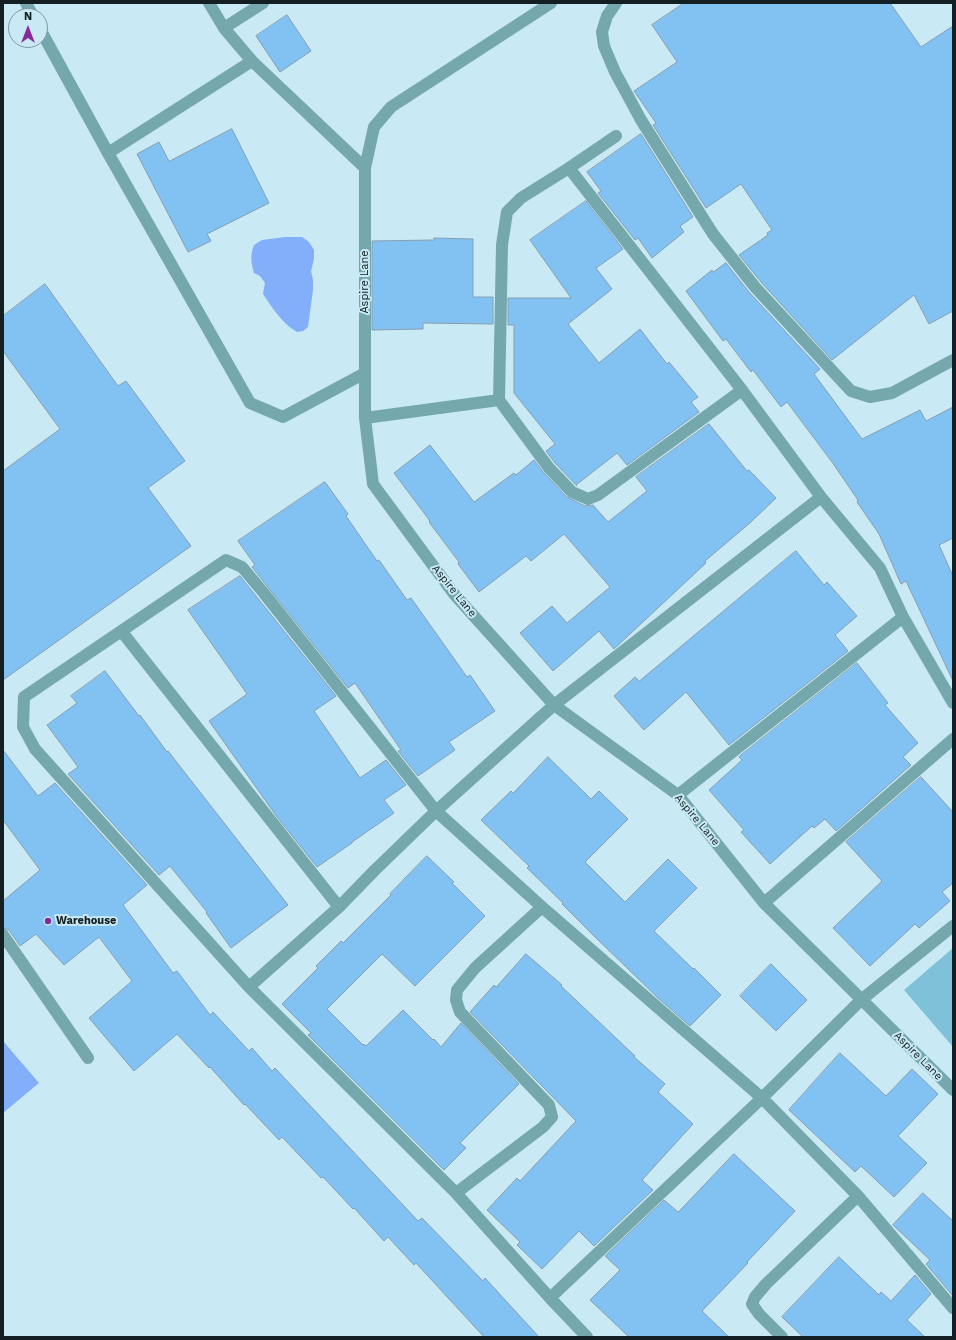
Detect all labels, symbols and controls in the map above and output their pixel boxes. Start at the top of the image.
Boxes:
north arrow [8,8,48,48]
text: N [24,10,32,23]
street label: Aspire Lane [358,250,372,314]
street label: Aspire Lane [429,562,479,620]
street label: Aspire Lane [672,792,722,848]
place label: Warehouse [56,914,116,928]
marker: Warehouse [43,916,53,926]
street label: Aspire Lane [891,1029,945,1083]

